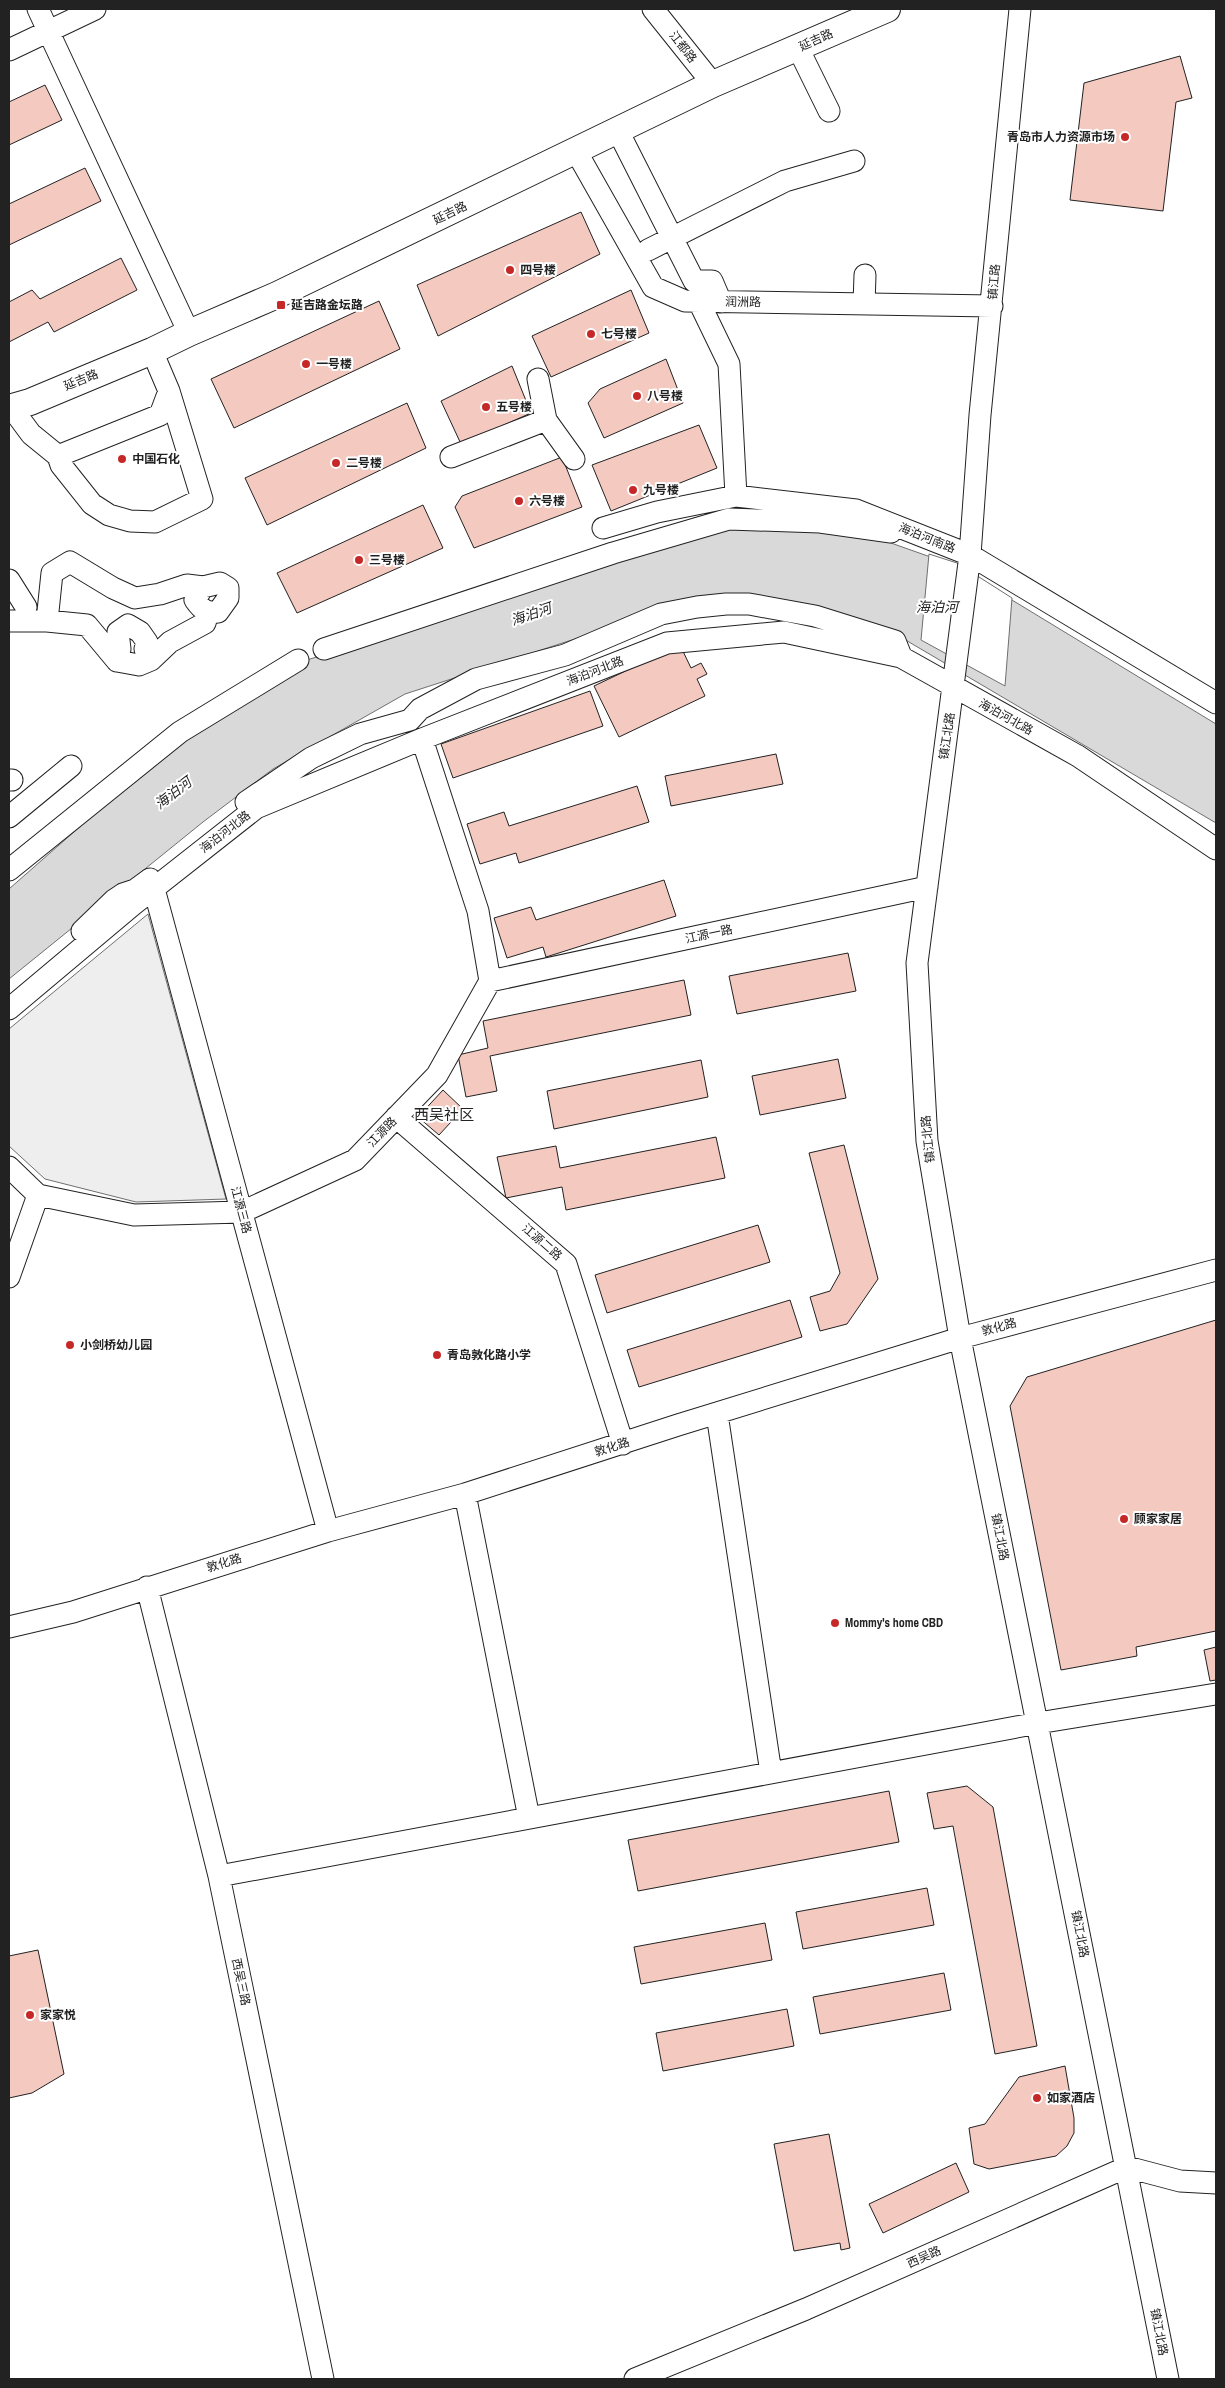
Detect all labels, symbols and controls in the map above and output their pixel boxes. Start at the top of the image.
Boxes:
street label: 延吉路 [796,25,836,55]
street label: 江都路 [666,28,700,66]
place label: 青岛市人力资源市场 [1007,129,1115,145]
marker: 青岛市人力资源市场 [1119,131,1131,143]
street label: 延吉路 [430,198,470,228]
place label: 四号楼 [520,262,556,278]
street label: 镇江路 [984,263,1004,301]
marker: 四号楼 [504,264,516,276]
street label: 润洲路 [725,294,761,310]
place label: 延吉路金坛路 [291,297,363,313]
marker: 延吉路金坛路 [275,299,287,311]
place label: 七号楼 [601,326,637,342]
marker: 七号楼 [585,328,597,340]
place label: 一号楼 [316,356,352,372]
marker: 一号楼 [300,358,312,370]
street label: 延吉路 [61,366,101,394]
place label: 八号楼 [647,388,683,404]
marker: 八号楼 [631,390,643,402]
place label: 五号楼 [496,399,532,415]
marker: 五号楼 [480,401,492,413]
place label: 中国石化 [132,451,180,467]
marker: 中国石化 [116,453,128,465]
place label: 二号楼 [346,455,382,471]
marker: 二号楼 [330,457,342,469]
place label: 九号楼 [643,482,679,498]
marker: 九号楼 [627,484,639,496]
place label: 六号楼 [529,493,565,509]
marker: 六号楼 [513,495,525,507]
street label: 海泊河南路 [896,519,958,557]
place label: 三号楼 [369,552,405,568]
marker: 三号楼 [353,554,365,566]
water label: 海泊河 [508,598,557,629]
water label: 海泊河 [916,598,961,616]
street label: 海泊河北路 [564,653,626,689]
street label: 海泊河北路 [976,695,1036,739]
street label: 镇江北路 [936,711,958,761]
water label: 海泊河 [151,771,197,813]
street label: 海泊河北路 [196,807,254,857]
street label: 江源一路 [684,921,734,947]
district label: 西吴社区 [414,1104,474,1125]
street label: 江源路 [364,1113,400,1151]
street label: 镇江北路 [918,1114,938,1164]
street label: 江源三路 [227,1185,255,1235]
street label: 江源二路 [519,1220,565,1264]
street label: 敦化路 [980,1315,1018,1339]
place label: 小剑桥幼儿园 [80,1337,152,1353]
marker: 小剑桥幼儿园 [64,1339,76,1351]
place label: 青岛敦化路小学 [447,1347,531,1363]
marker: 青岛敦化路小学 [431,1349,443,1361]
street label: 敦化路 [592,1434,632,1460]
place label: 顾家家居 [1134,1511,1182,1527]
street label: 镇江北路 [988,1512,1012,1562]
marker: 顾家家居 [1118,1513,1130,1525]
street label: 敦化路 [204,1550,244,1576]
place label: Mommy's home CBD [845,1615,943,1631]
marker: Mommy's home CBD [829,1617,841,1629]
street label: 镇江北路 [1068,1909,1092,1959]
street label: 西吴三路 [228,1957,254,2007]
place label: 家家悦 [40,2007,76,2023]
marker: 家家悦 [24,2009,36,2021]
place label: 如家酒店 [1047,2090,1095,2106]
marker: 如家酒店 [1031,2092,1043,2104]
street label: 西吴路 [904,2242,944,2272]
street label: 镇江北路 [1147,2307,1171,2357]

